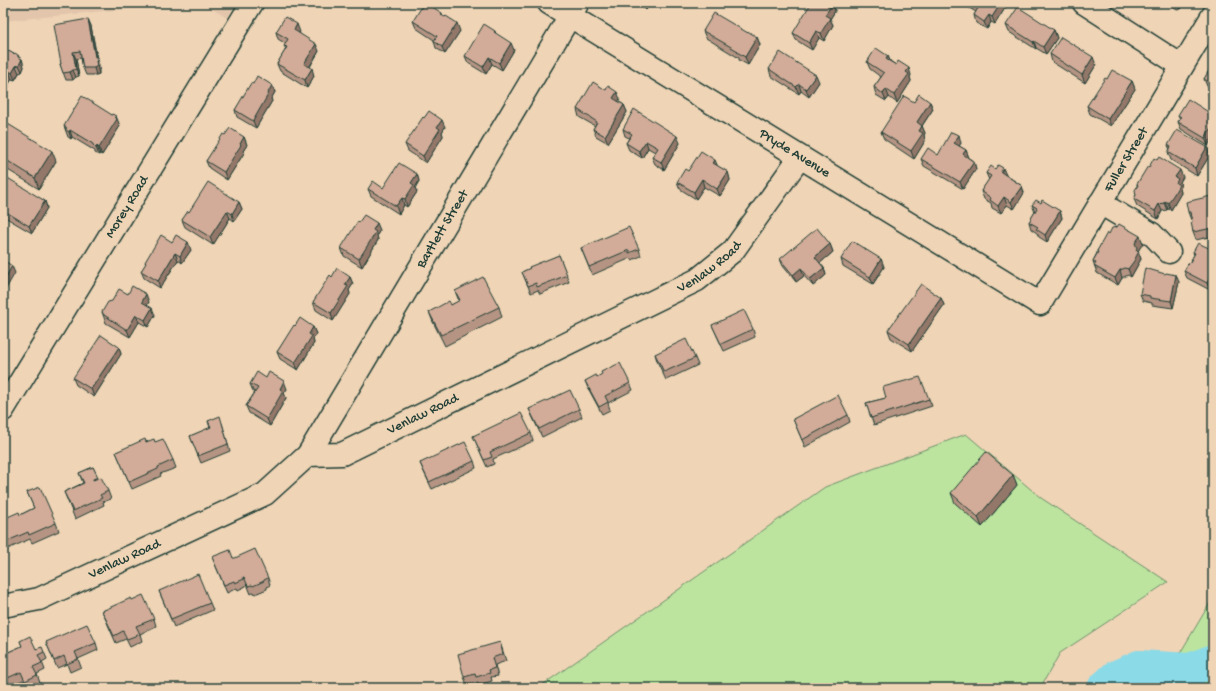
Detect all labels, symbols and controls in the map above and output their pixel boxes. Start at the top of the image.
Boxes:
street label: Fuller Street [1100,123,1153,196]
street label: Pryde Avenue [755,125,834,182]
street label: Morey Road [102,171,154,241]
street label: Bartlett Street [412,186,473,272]
street label: Venlaw Road [674,236,747,297]
street label: Venlaw Road [383,389,463,439]
street label: Venlaw Road [85,534,165,584]

